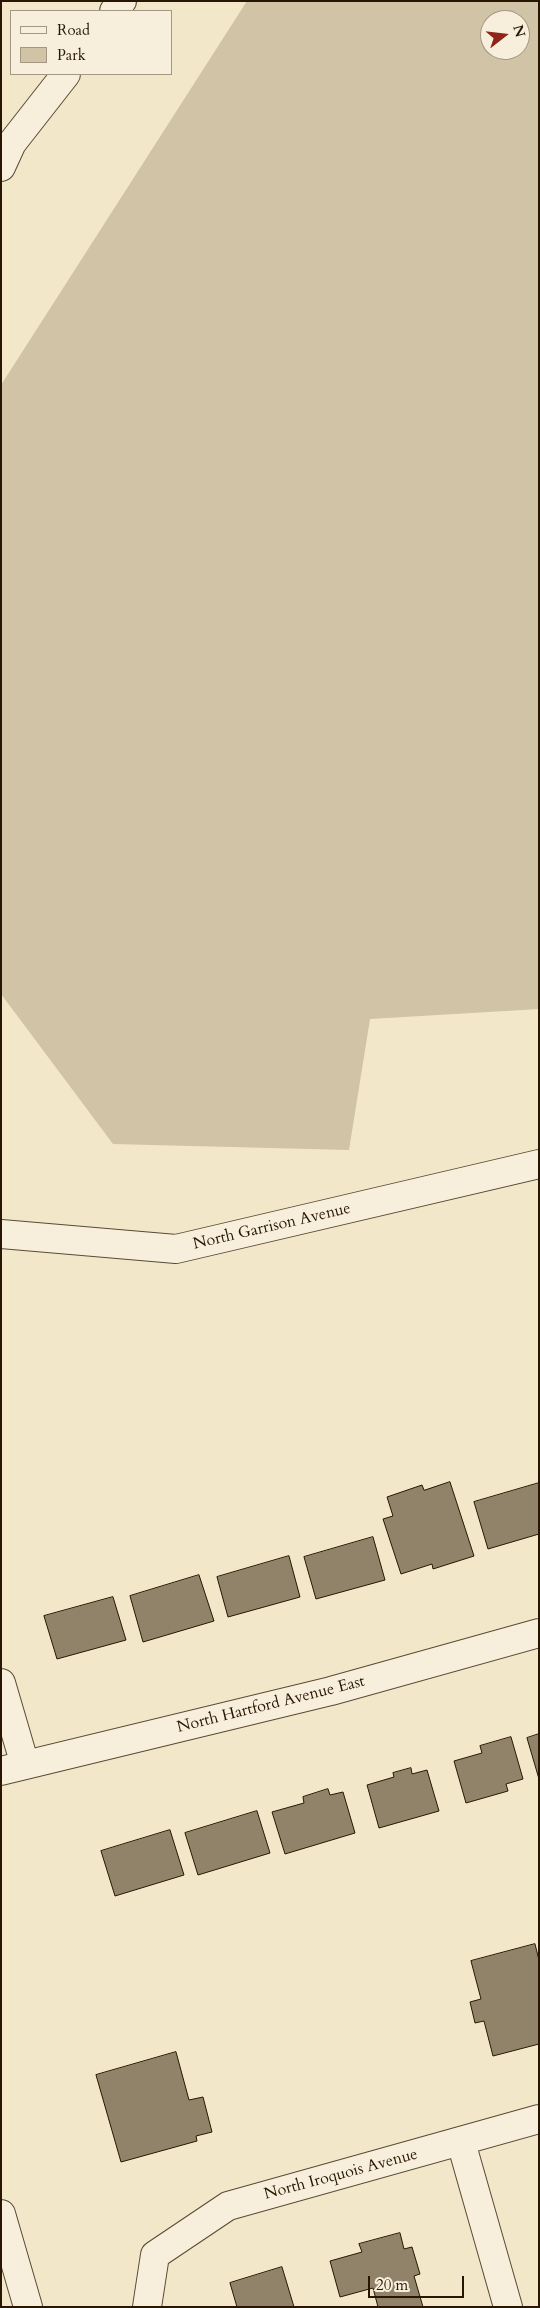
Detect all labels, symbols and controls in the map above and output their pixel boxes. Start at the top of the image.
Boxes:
legend [10,10,172,75]
north arrow [480,10,530,60]
text: Road [57,20,90,40]
text: N [508,23,530,39]
text: Park [57,45,86,65]
street label: North Garrison Avenue [191,1200,353,1254]
street label: North Hartford Avenue East [175,1672,367,1738]
street label: North Iroquois Avenue [262,2145,420,2205]
scale bar [370,2266,466,2298]
text: 20 m [376,2275,408,2295]

